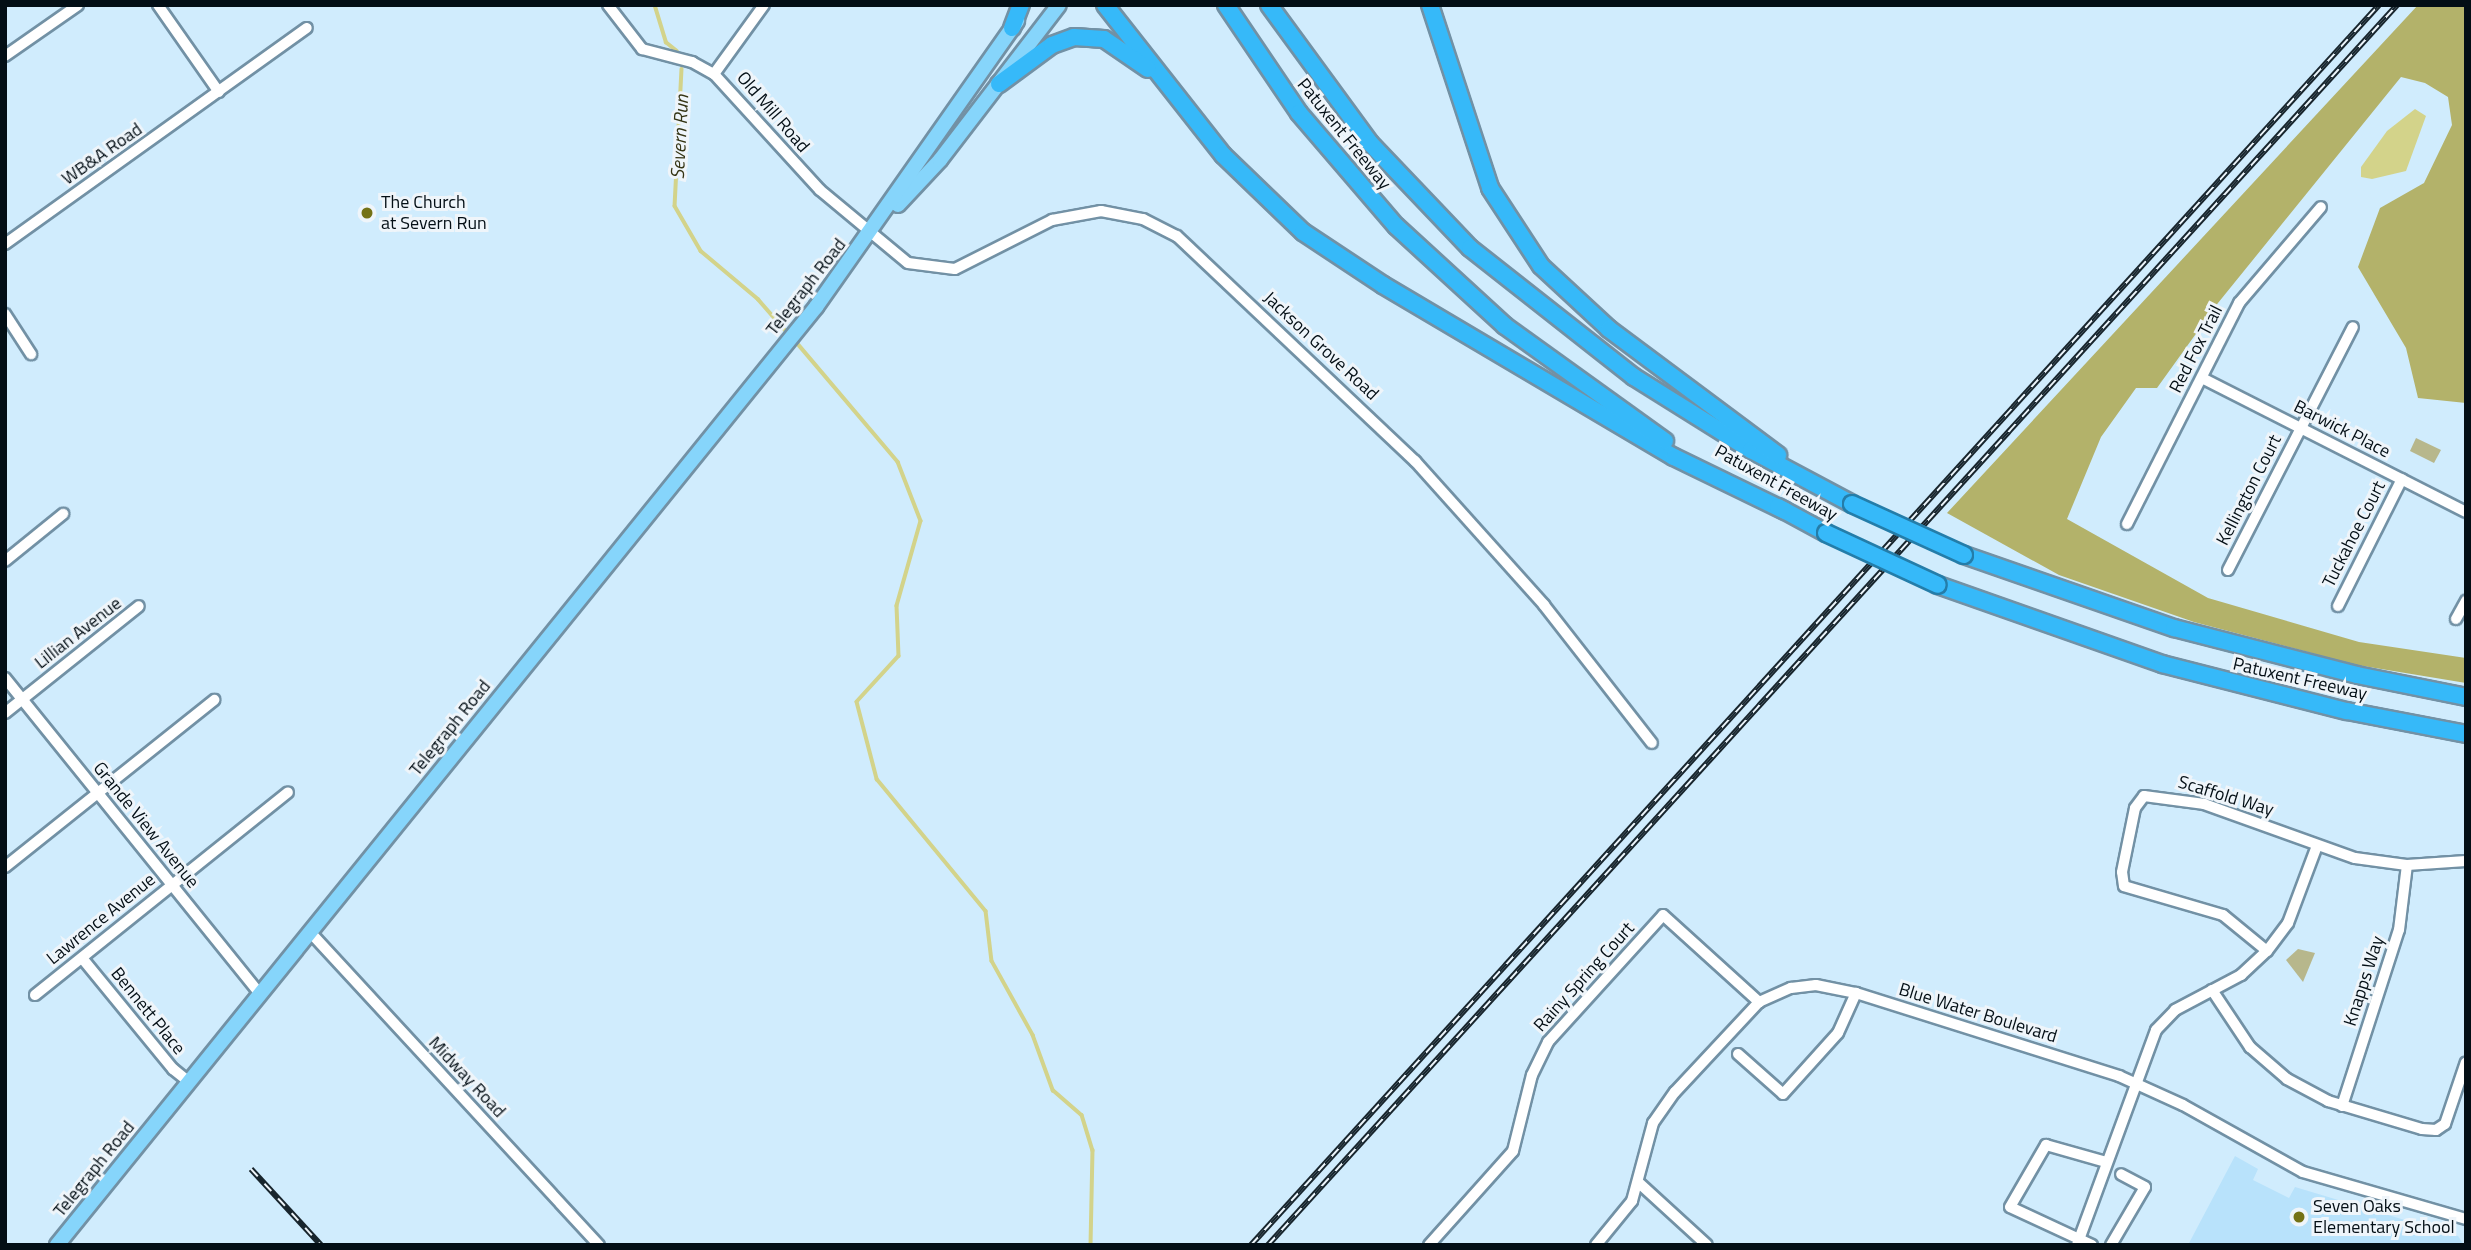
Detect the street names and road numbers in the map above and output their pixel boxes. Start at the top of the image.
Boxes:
street label: Old Mill Road [732,67,814,157]
street label: Patuxent Freeway [1293,74,1395,194]
street label: WB&A Road [58,118,146,190]
street label: Telegraph Road [762,234,850,340]
street label: Jackson Grove Road [1259,287,1383,405]
street label: Red Fox Trail [2165,302,2227,396]
street label: Barwick Place [2290,396,2394,462]
street label: Kellington Court [2212,431,2286,549]
street label: Patuxent Freeway [1711,440,1841,526]
street label: Tuckahoe Court [2318,477,2390,591]
street label: Lillian Avenue [30,593,126,673]
street label: Patuxent Freeway [2231,653,2369,705]
street label: Telegraph Road [405,676,495,780]
street label: Grande View Avenue [89,758,203,892]
street label: Scaffold Way [2176,771,2276,821]
street label: Lawrence Avenue [42,869,160,969]
street label: Rainy Spring Court [1529,918,1639,1036]
street label: Knapps Way [2339,933,2389,1029]
street label: Bennett Place [106,963,190,1059]
street label: Blue Water Boulevard [1896,979,2060,1047]
street label: Midway Road [424,1032,510,1122]
street label: Telegraph Road [49,1117,139,1221]

